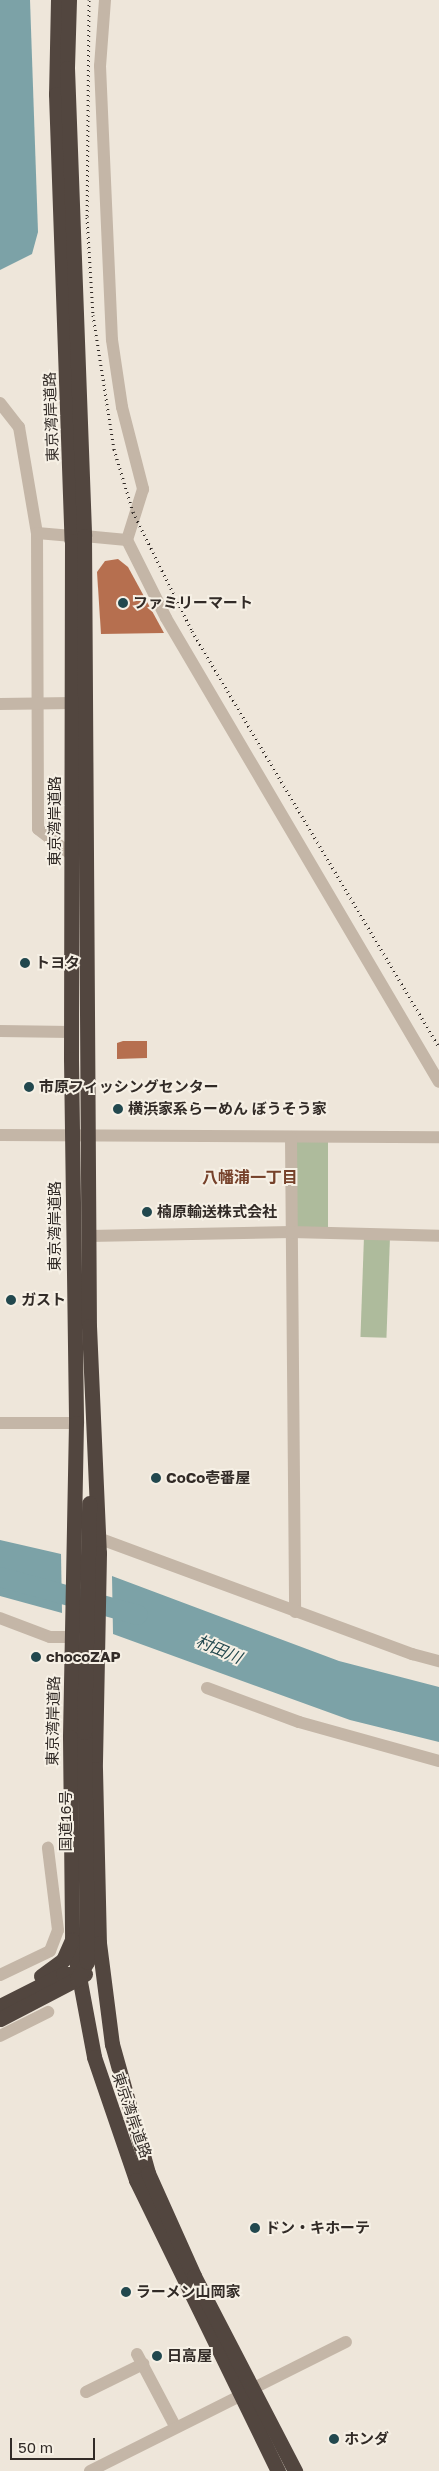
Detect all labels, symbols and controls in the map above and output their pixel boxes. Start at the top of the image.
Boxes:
street label: 東京湾岸道路 [40,372,62,462]
place label: ファミリーマート [133,594,253,612]
marker: ファミリーマート [117,597,129,609]
street label: 東京湾岸道路 [46,776,64,866]
place label: トヨタ [35,954,80,972]
marker: トヨタ [19,957,31,969]
place label: 市原フィッシングセンター [39,1078,219,1096]
marker: 市原フィッシングセンター [23,1081,35,1093]
place label: 横浜家系らーめん ぼうそう家 [128,1100,327,1118]
marker: 横浜家系らーめん ぼうそう家 [112,1103,124,1115]
district label: 八幡浦一丁目 [202,1167,298,1187]
street label: 東京湾岸道路 [46,1181,64,1271]
place label: 楠原輸送株式会社 [157,1203,277,1221]
marker: 楠原輸送株式会社 [141,1206,153,1218]
place label: ガスト [21,1291,66,1309]
marker: ガスト [5,1294,17,1306]
place label: CoCo壱番屋 [166,1469,250,1487]
marker: CoCo壱番屋 [150,1472,162,1484]
water label: 村田川 [193,1631,245,1667]
place label: chocoZAP [46,1648,121,1666]
marker: chocoZAP [30,1651,42,1663]
street label: 東京湾岸道路 [43,1676,63,1766]
street label: 国道16号 [57,1790,75,1852]
street label: 東京湾岸道路 [109,2070,155,2160]
place label: ドン・キホーテ [265,2219,370,2237]
marker: ドン・キホーテ [249,2222,261,2234]
place label: ラーメン山岡家 [136,2283,241,2301]
marker: ラーメン山岡家 [120,2286,132,2298]
place label: 日高屋 [167,2347,212,2365]
marker: 日高屋 [151,2350,163,2362]
scale bar [12,2428,98,2460]
place label: ホンダ [344,2430,389,2448]
marker: ホンダ [328,2433,340,2445]
text: 50 m [18,2438,53,2456]

